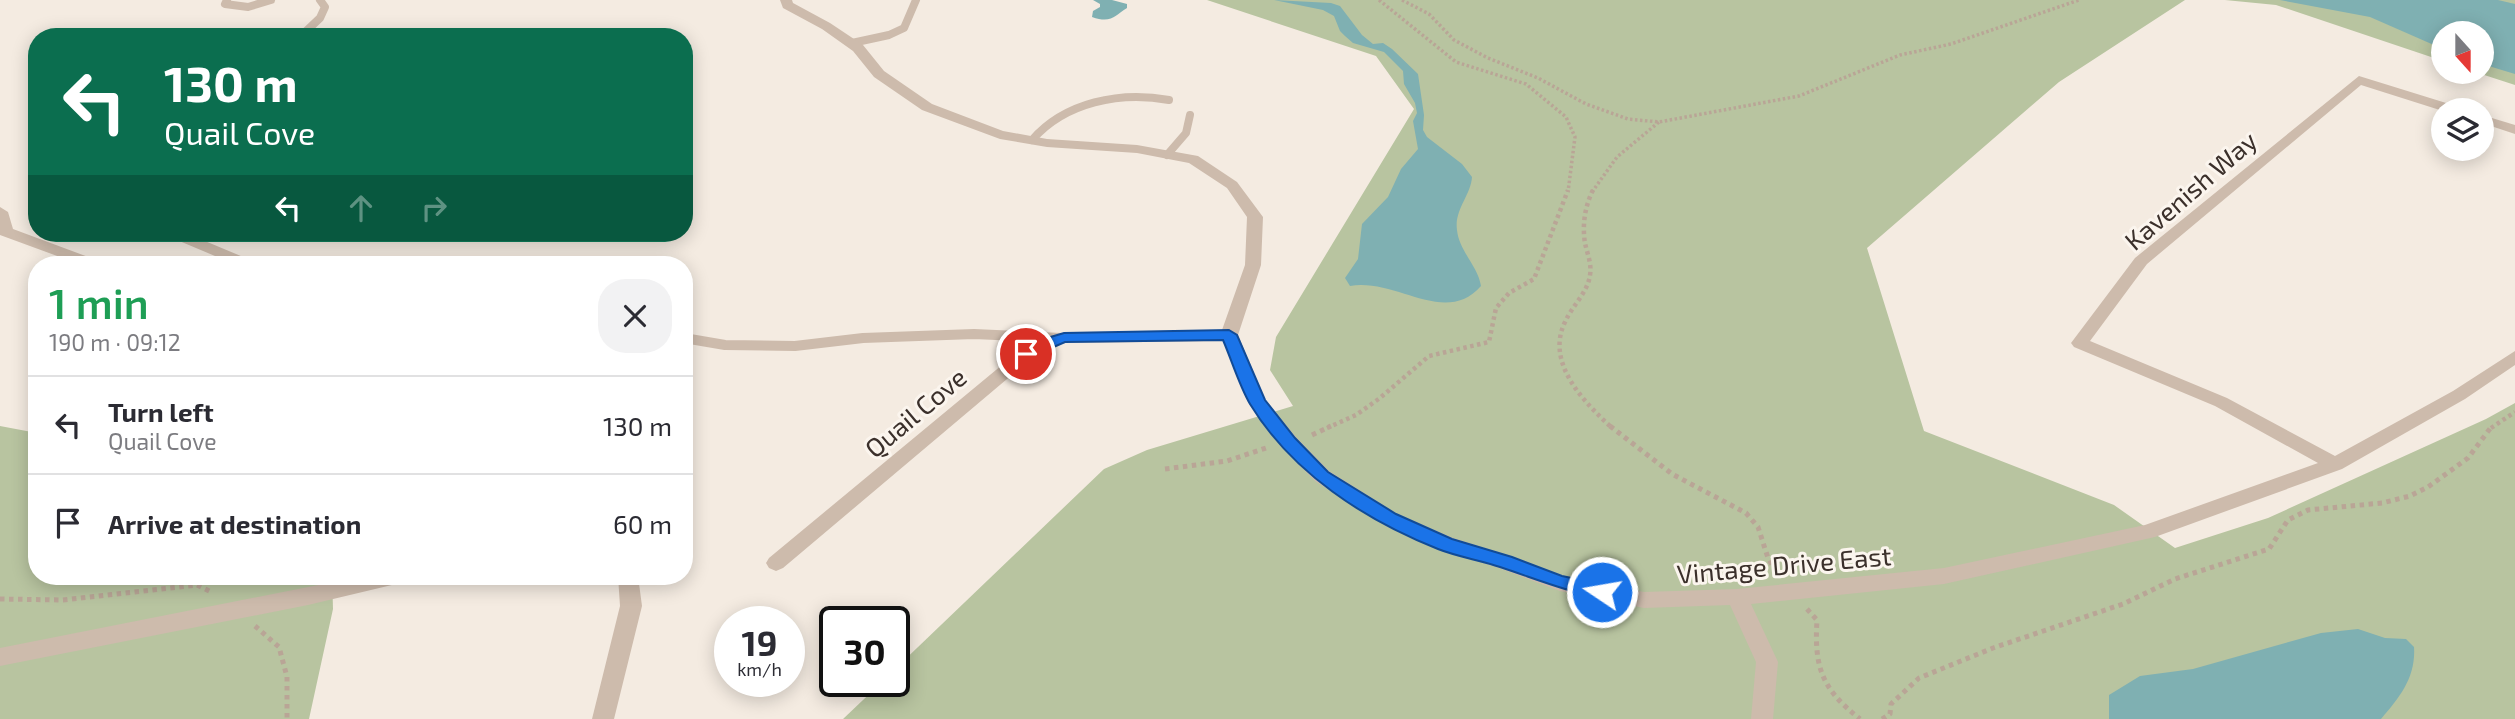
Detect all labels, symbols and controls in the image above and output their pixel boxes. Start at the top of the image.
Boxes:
north arrow [2431,21,2494,84]
map controls [2431,21,2494,161]
text: 130 m [164,53,298,112]
icon: left [49,56,140,147]
button: layers [2431,98,2494,161]
text: Quail Cove [164,113,315,151]
street label: Kavenish Way [2118,124,2263,256]
icon: left [269,189,307,227]
icon: ahead [342,189,380,227]
icon: right [415,189,453,227]
text: 1 min [49,277,149,327]
button: close [598,279,672,353]
pin [996,324,1056,384]
text: 190 m · 09:12 [49,328,181,356]
icon: arrive [1007,335,1045,373]
street label: Quail Cove [858,361,972,463]
text: Turn left [108,396,214,427]
icon: left [49,406,87,444]
text: 130 m [603,410,672,441]
text: Quail Cove [108,427,217,455]
icon: arrive [49,504,87,542]
text: Arrive at destination [108,508,361,539]
text: 60 m [613,508,672,539]
street label: Vintage Drive East [1675,539,1893,589]
position arrow [1565,555,1639,629]
speed limit sign: 30 [819,606,910,697]
text: 19 [742,621,777,663]
text: km/h [737,658,782,680]

